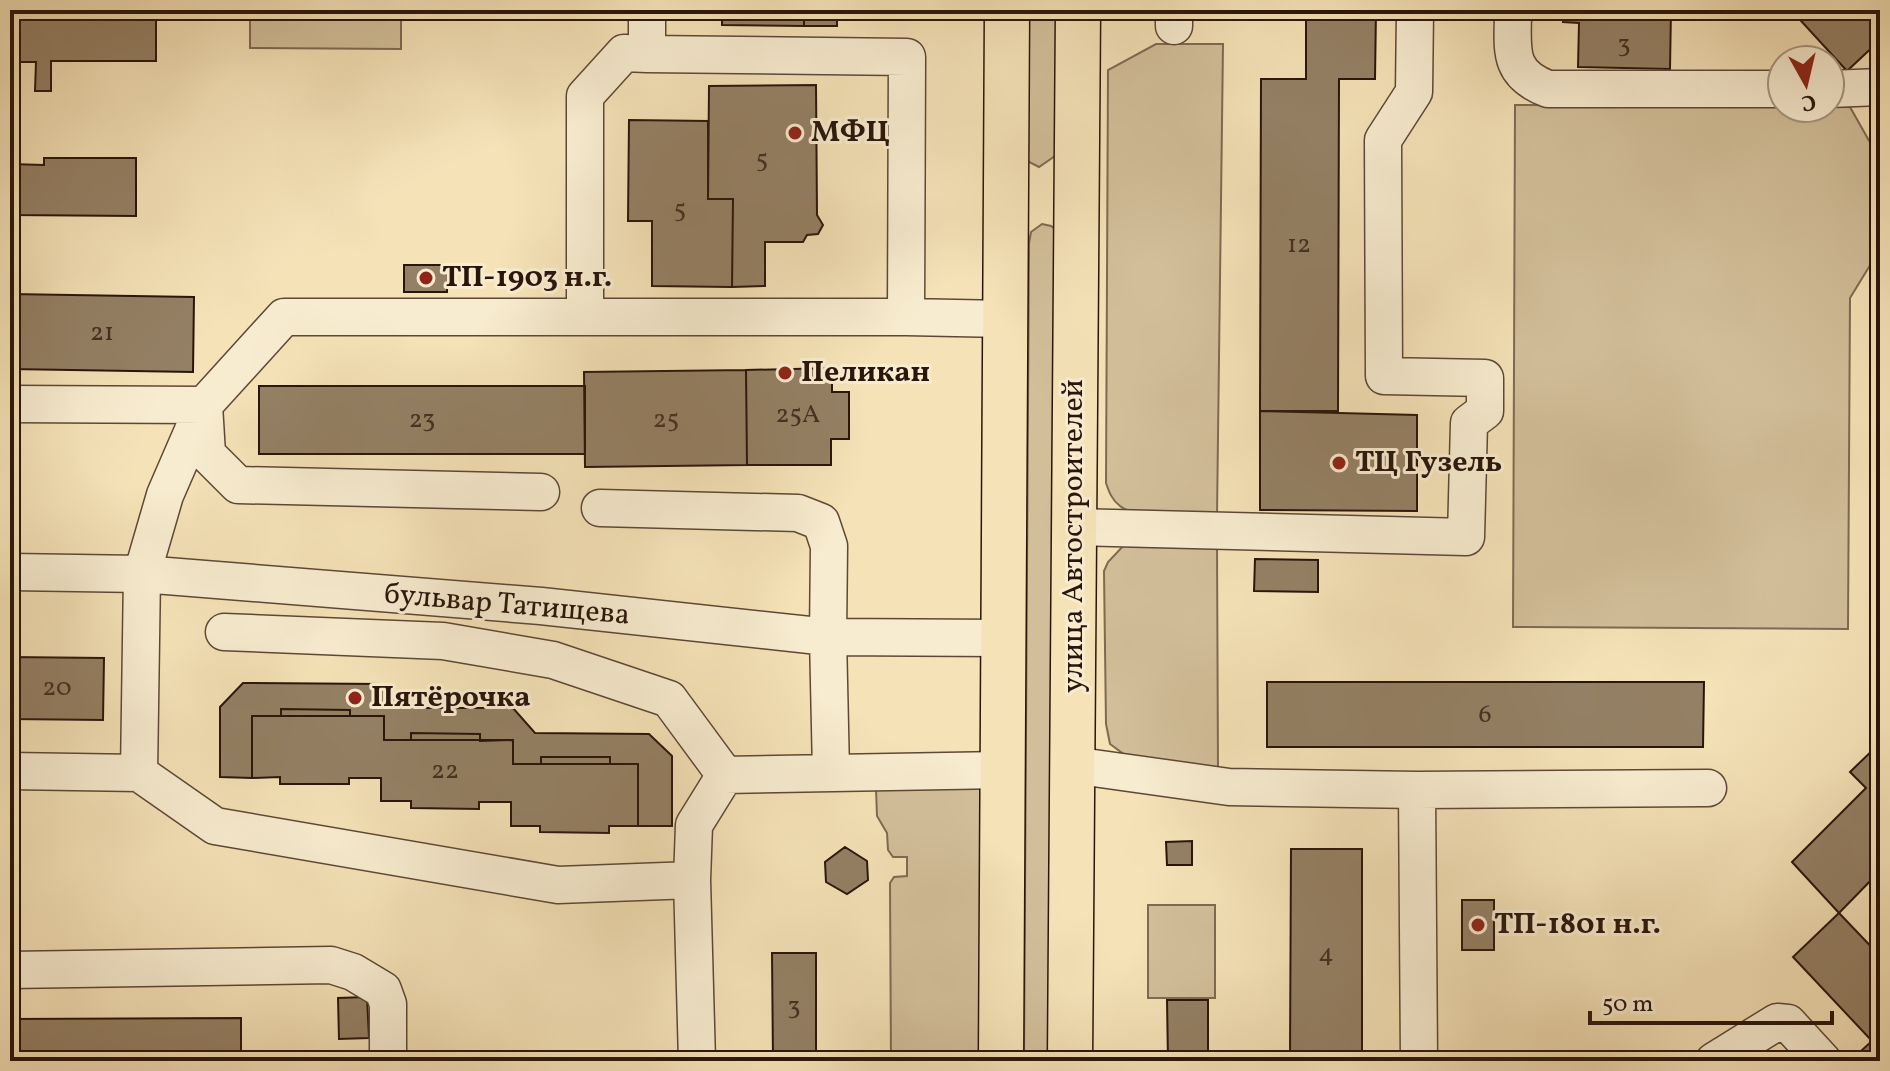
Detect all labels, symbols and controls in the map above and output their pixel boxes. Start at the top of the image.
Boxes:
house number: 3 [1617,27,1631,63]
north arrow [1766,44,1846,124]
text: С [1799,85,1818,118]
place label: МФЦ [811,112,890,154]
marker: МФЦ [786,124,804,142]
house number: 5 [756,142,768,178]
house number: 5 [674,192,686,228]
house number: 12 [1287,227,1311,263]
place label: ТП-1903 н.г. [442,257,612,299]
marker: ТП-1903 н.г. [417,269,435,287]
house number: 21 [90,315,114,351]
place label: Пеликан [801,352,930,394]
marker: Пеликан [776,364,794,382]
street label: улица Автостроителей [1053,379,1095,693]
house number: 25А [776,397,820,433]
house number: 23 [409,402,435,438]
house number: 25 [653,402,679,438]
place label: ТЦ Гузель [1355,442,1502,484]
marker: ТЦ Гузель [1330,454,1348,472]
street label: бульвар Татищева [382,573,632,637]
house number: 20 [42,670,72,706]
place label: Пятёрочка [371,677,531,719]
marker: Пятёрочка [346,689,364,707]
house number: 6 [1478,697,1492,733]
house number: 22 [431,753,459,789]
place label: ТП-1801 н.г. [1494,904,1661,946]
marker: ТП-1801 н.г. [1469,916,1487,934]
house number: 4 [1318,936,1334,972]
scale bar [1590,975,1832,1025]
text: 50 m [1602,988,1654,1022]
house number: 3 [787,989,801,1025]

